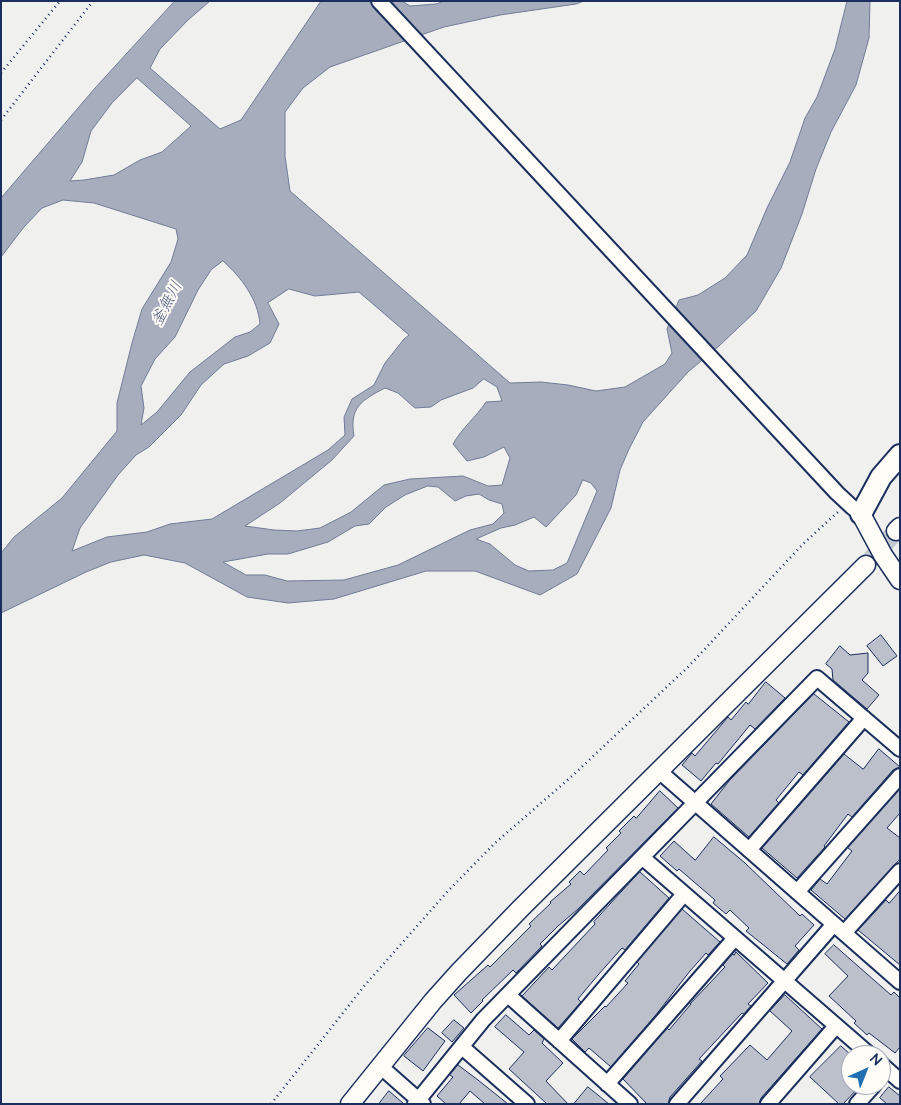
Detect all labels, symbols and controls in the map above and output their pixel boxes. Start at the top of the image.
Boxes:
water label: 釜無川 [149,278,187,330]
north arrow [841,1045,891,1095]
text: N [866,1050,886,1070]

